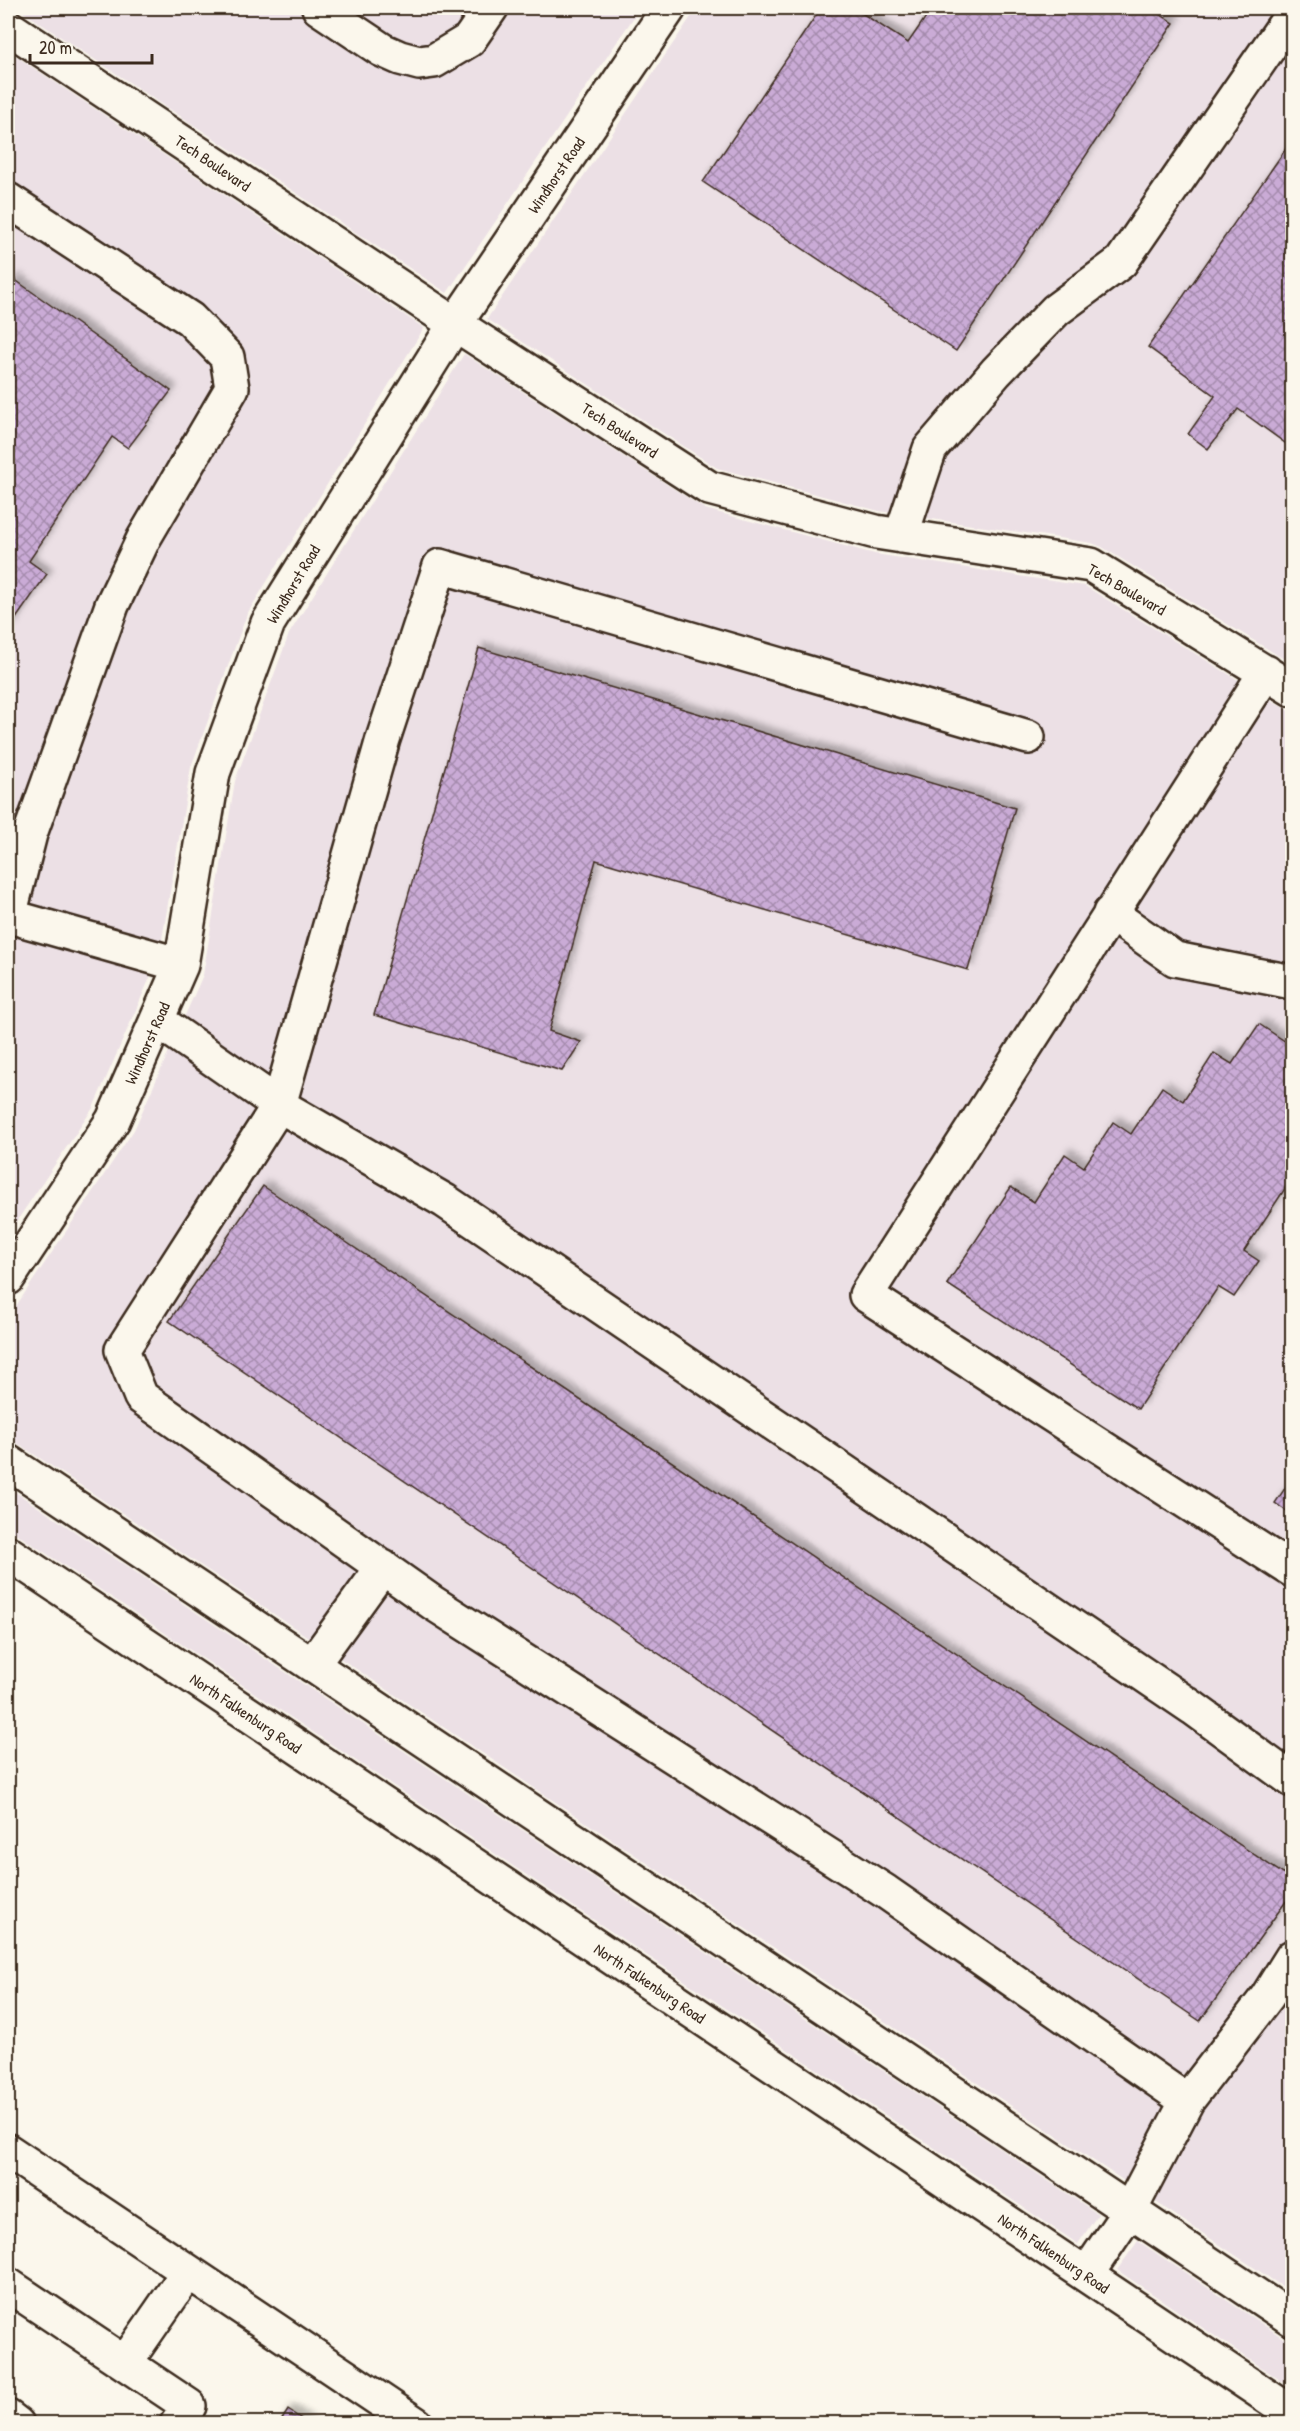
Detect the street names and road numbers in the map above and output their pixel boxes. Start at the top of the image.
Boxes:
street label: Tech Boulevard [171,130,255,196]
street label: Windhorst Road [522,132,590,218]
street label: Tech Boulevard [577,397,663,463]
street label: Windhorst Road [261,541,325,627]
street label: Tech Boulevard [1084,558,1170,620]
street label: Windhorst Road [119,998,175,1088]
street label: North Falkenburg Road [186,1668,306,1758]
street label: North Falkenburg Road [590,1938,710,2028]
street label: North Falkenburg Road [994,2208,1114,2298]

